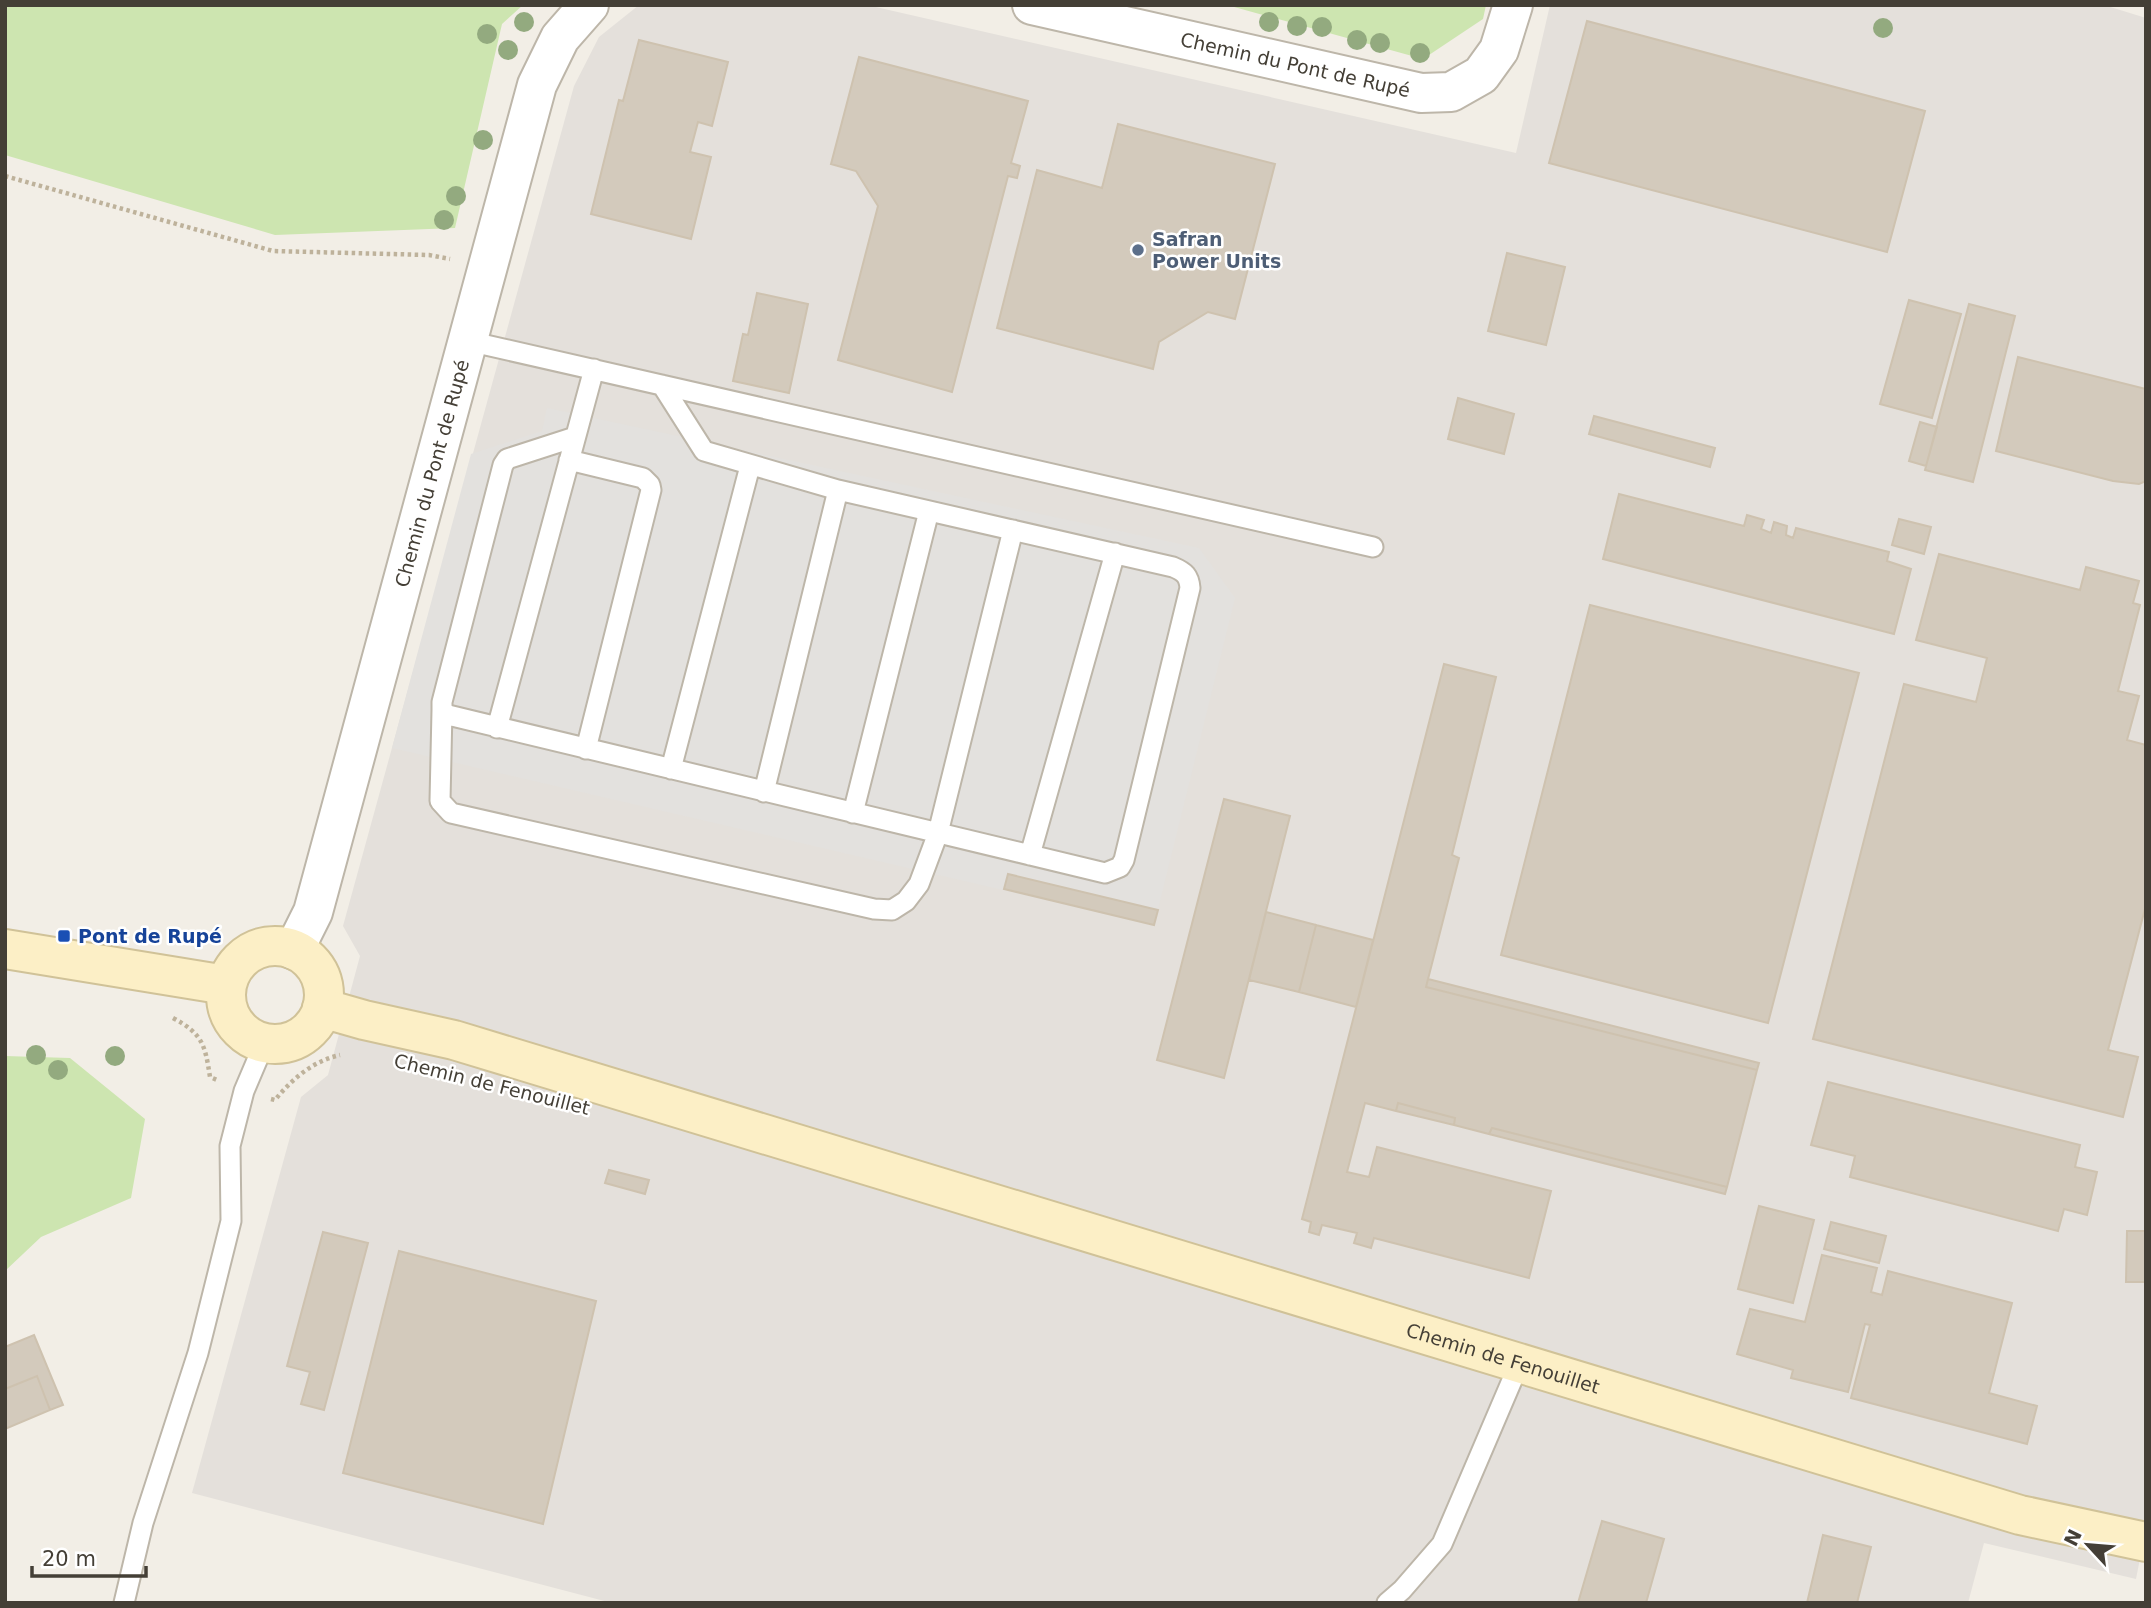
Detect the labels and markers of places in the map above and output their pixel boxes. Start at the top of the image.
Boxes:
place label: Safran Power Units [1152,228,1281,272]
marker: Safran Power Units [1130,242,1146,258]
place label: Pont de Rupé [78,925,222,947]
marker: Pont de Rupé [56,928,72,944]

